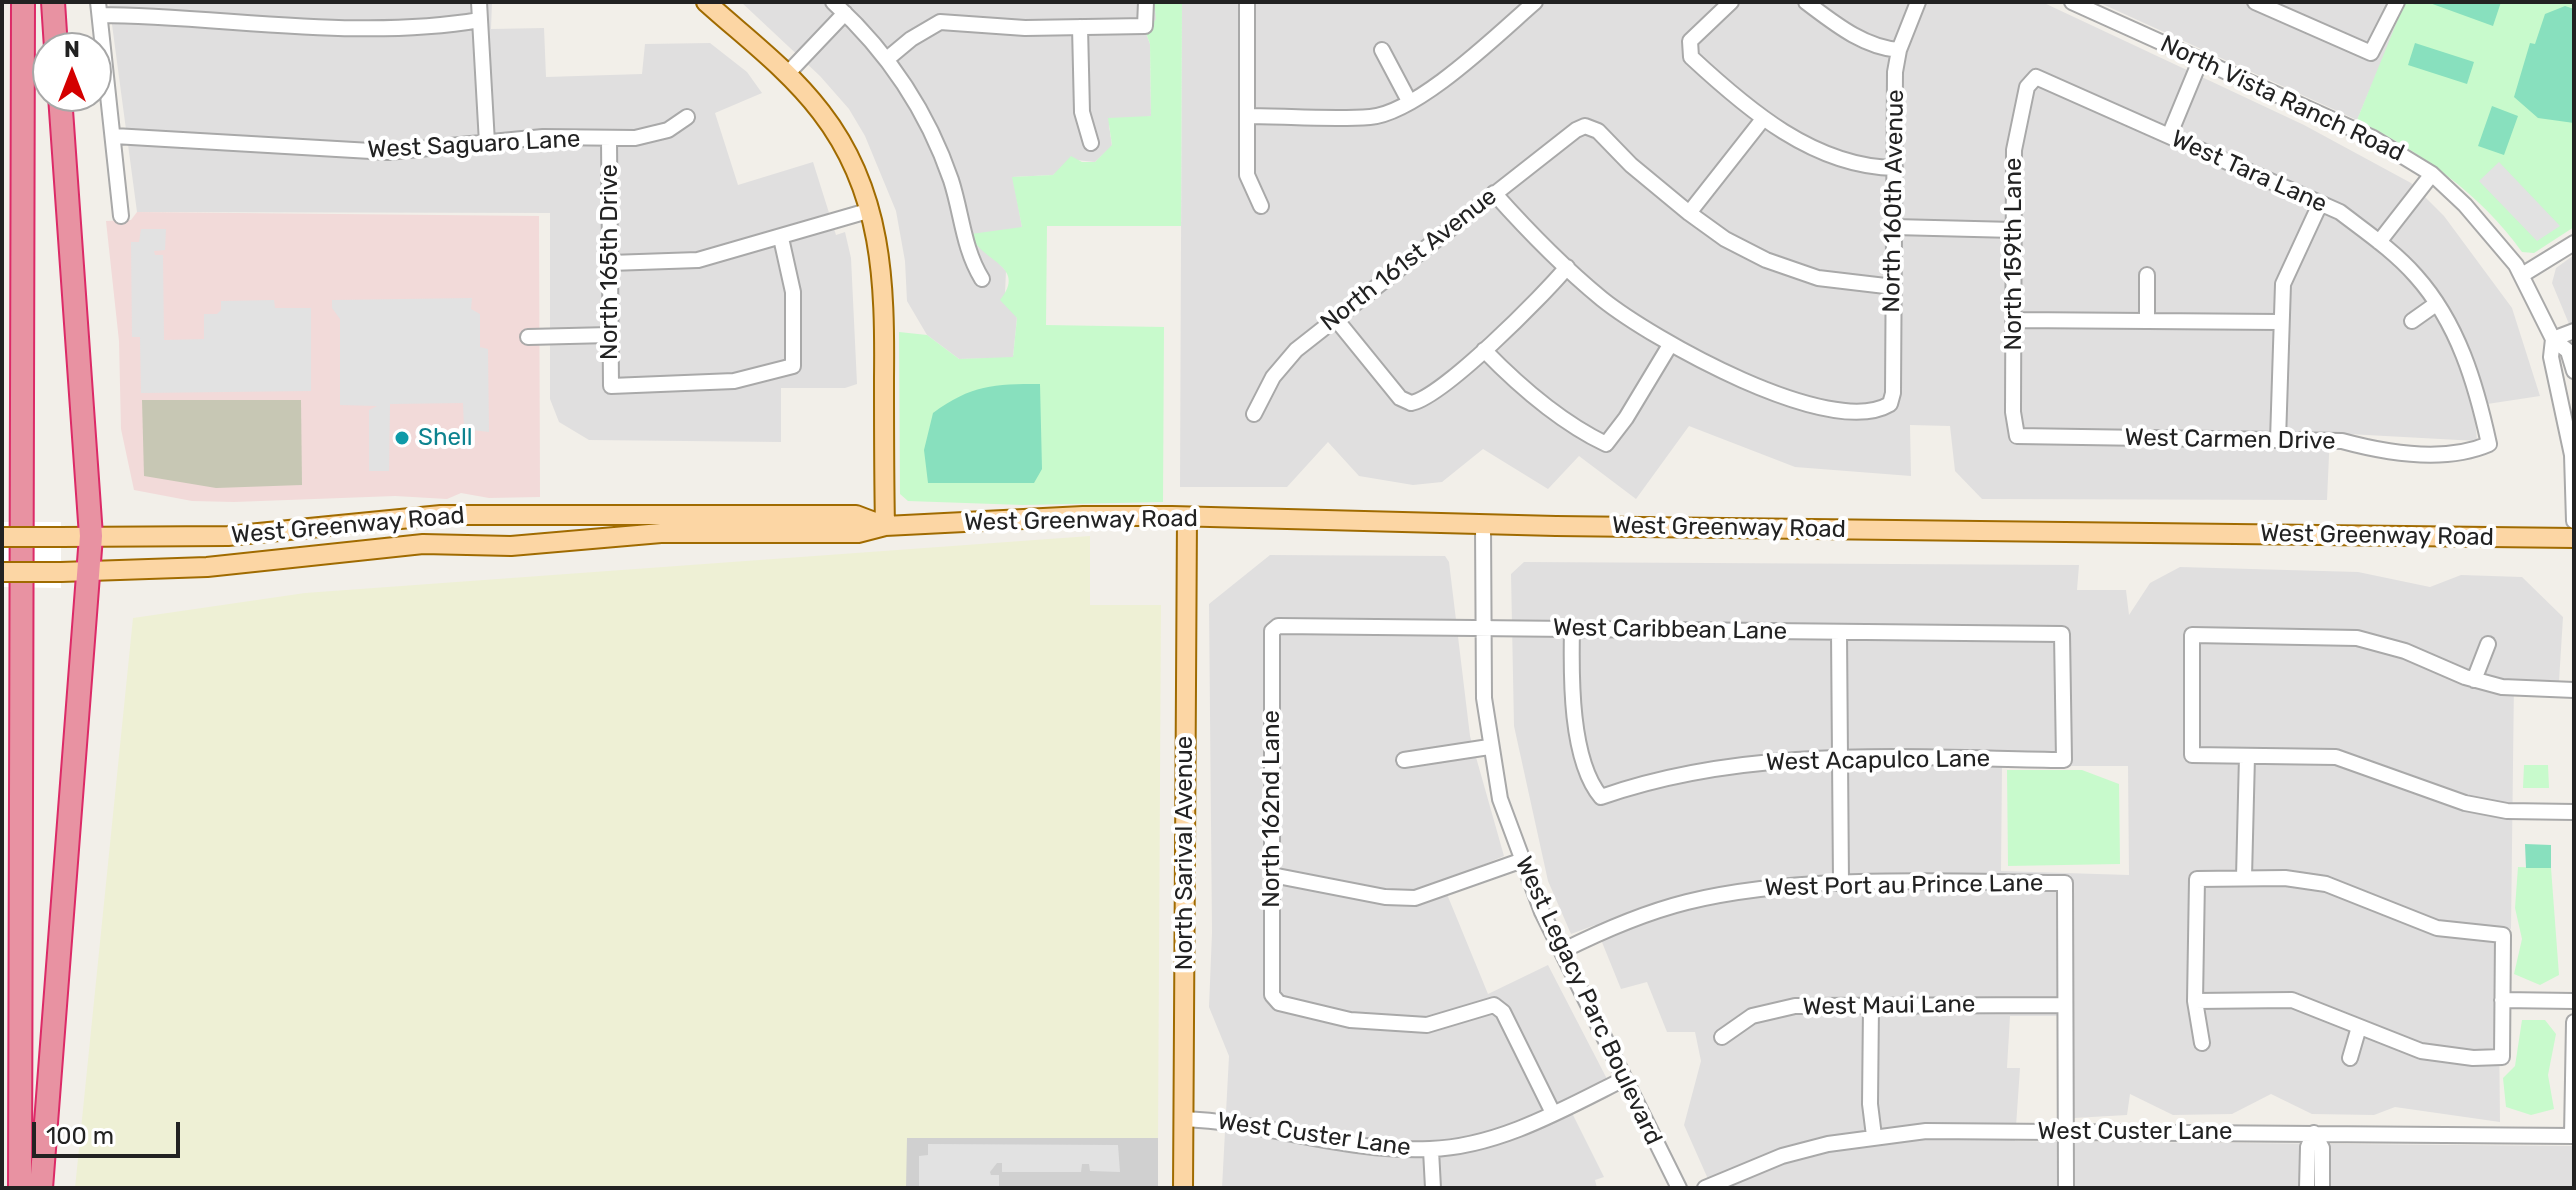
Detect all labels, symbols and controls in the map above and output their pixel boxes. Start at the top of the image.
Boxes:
street label: North Vista Ranch Road [2155,30,2409,168]
north arrow [32,32,112,112]
text: N [64,36,80,63]
street label: North 160th Avenue [1878,89,1910,313]
street label: West Saguaro Lane [367,125,581,165]
street label: West Tara Lane [2167,125,2331,219]
street label: North 159th Lane [2000,158,2028,350]
street label: North 165th Drive [596,164,624,360]
street label: North 161st Avenue [1315,182,1503,338]
place label: Shell [418,424,473,452]
street label: West Carmen Drive [2124,424,2336,456]
marker: Shell [393,429,411,447]
street label: West Greenway Road [230,501,466,551]
street label: West Greenway Road [964,505,1198,537]
street label: West Greenway Road [1612,512,1846,544]
street label: West Greenway Road [2260,520,2494,552]
street label: West Caribbean Lane [1553,614,1787,646]
street label: North 162nd Lane [1258,710,1286,908]
street label: North Sarival Avenue [1171,736,1199,970]
street label: West Acapulco Lane [1766,745,1990,777]
street label: West Legacy Parc Boulevard [1508,852,1668,1150]
street label: West Port au Prince Lane [1764,869,2044,903]
street label: West Maui Lane [1802,990,1976,1022]
scale bar [36,1106,184,1156]
street label: West Custer Lane [1216,1107,1412,1163]
street label: West Custer Lane [2038,1118,2232,1146]
text: 100 m [46,1122,114,1150]

